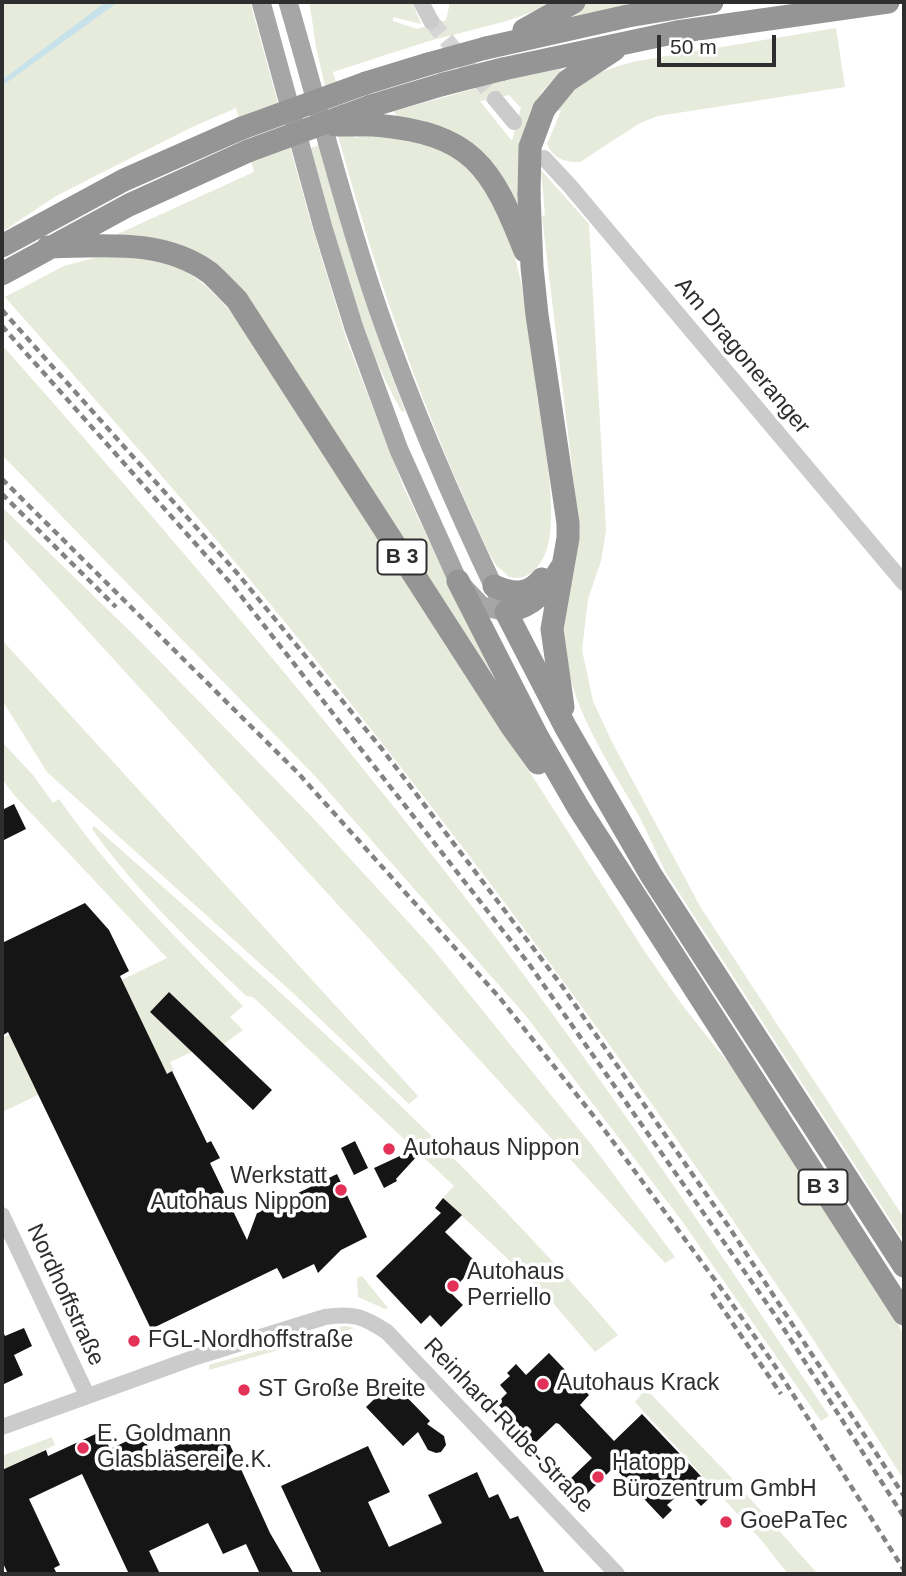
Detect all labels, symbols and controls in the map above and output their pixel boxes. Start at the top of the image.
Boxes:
scale bar [661,21,780,65]
text: 50 m [670,35,717,58]
street label: Am Dragoneranger [669,272,815,440]
road number: B 3 [378,540,426,574]
place label: Autohaus Nippon [403,1135,579,1163]
marker: Autohaus Nippon [381,1141,397,1157]
place label: Werkstatt Autohaus Nippon [151,1163,327,1217]
road number: B 3 [798,1170,848,1204]
marker: Werkstatt Autohaus Nippon [333,1182,349,1198]
street label: Nordhoffstraße [20,1220,110,1370]
place label: Autohaus Perriello [467,1259,564,1313]
marker: Autohaus Perriello [445,1278,461,1294]
place label: FGL-Nordhoffstraße [148,1327,353,1355]
marker: FGL-Nordhoffstraße [126,1333,142,1349]
street label: Reinhard-Rube-Straße [417,1333,599,1519]
place label: Autohaus Krack [557,1370,719,1398]
place label: ST Große Breite [258,1376,425,1404]
marker: Autohaus Krack [535,1376,551,1392]
marker: ST Große Breite [236,1382,252,1398]
place label: E. Goldmann Glasbläserei e.K. [97,1421,272,1475]
marker: E. Goldmann Glasbläserei e.K. [75,1440,91,1456]
place label: Hatopp Bürozentrum GmbH [612,1450,817,1504]
marker: Hatopp Bürozentrum GmbH [590,1469,606,1485]
place label: GoePaTec [740,1508,847,1536]
marker: GoePaTec [718,1514,734,1530]

